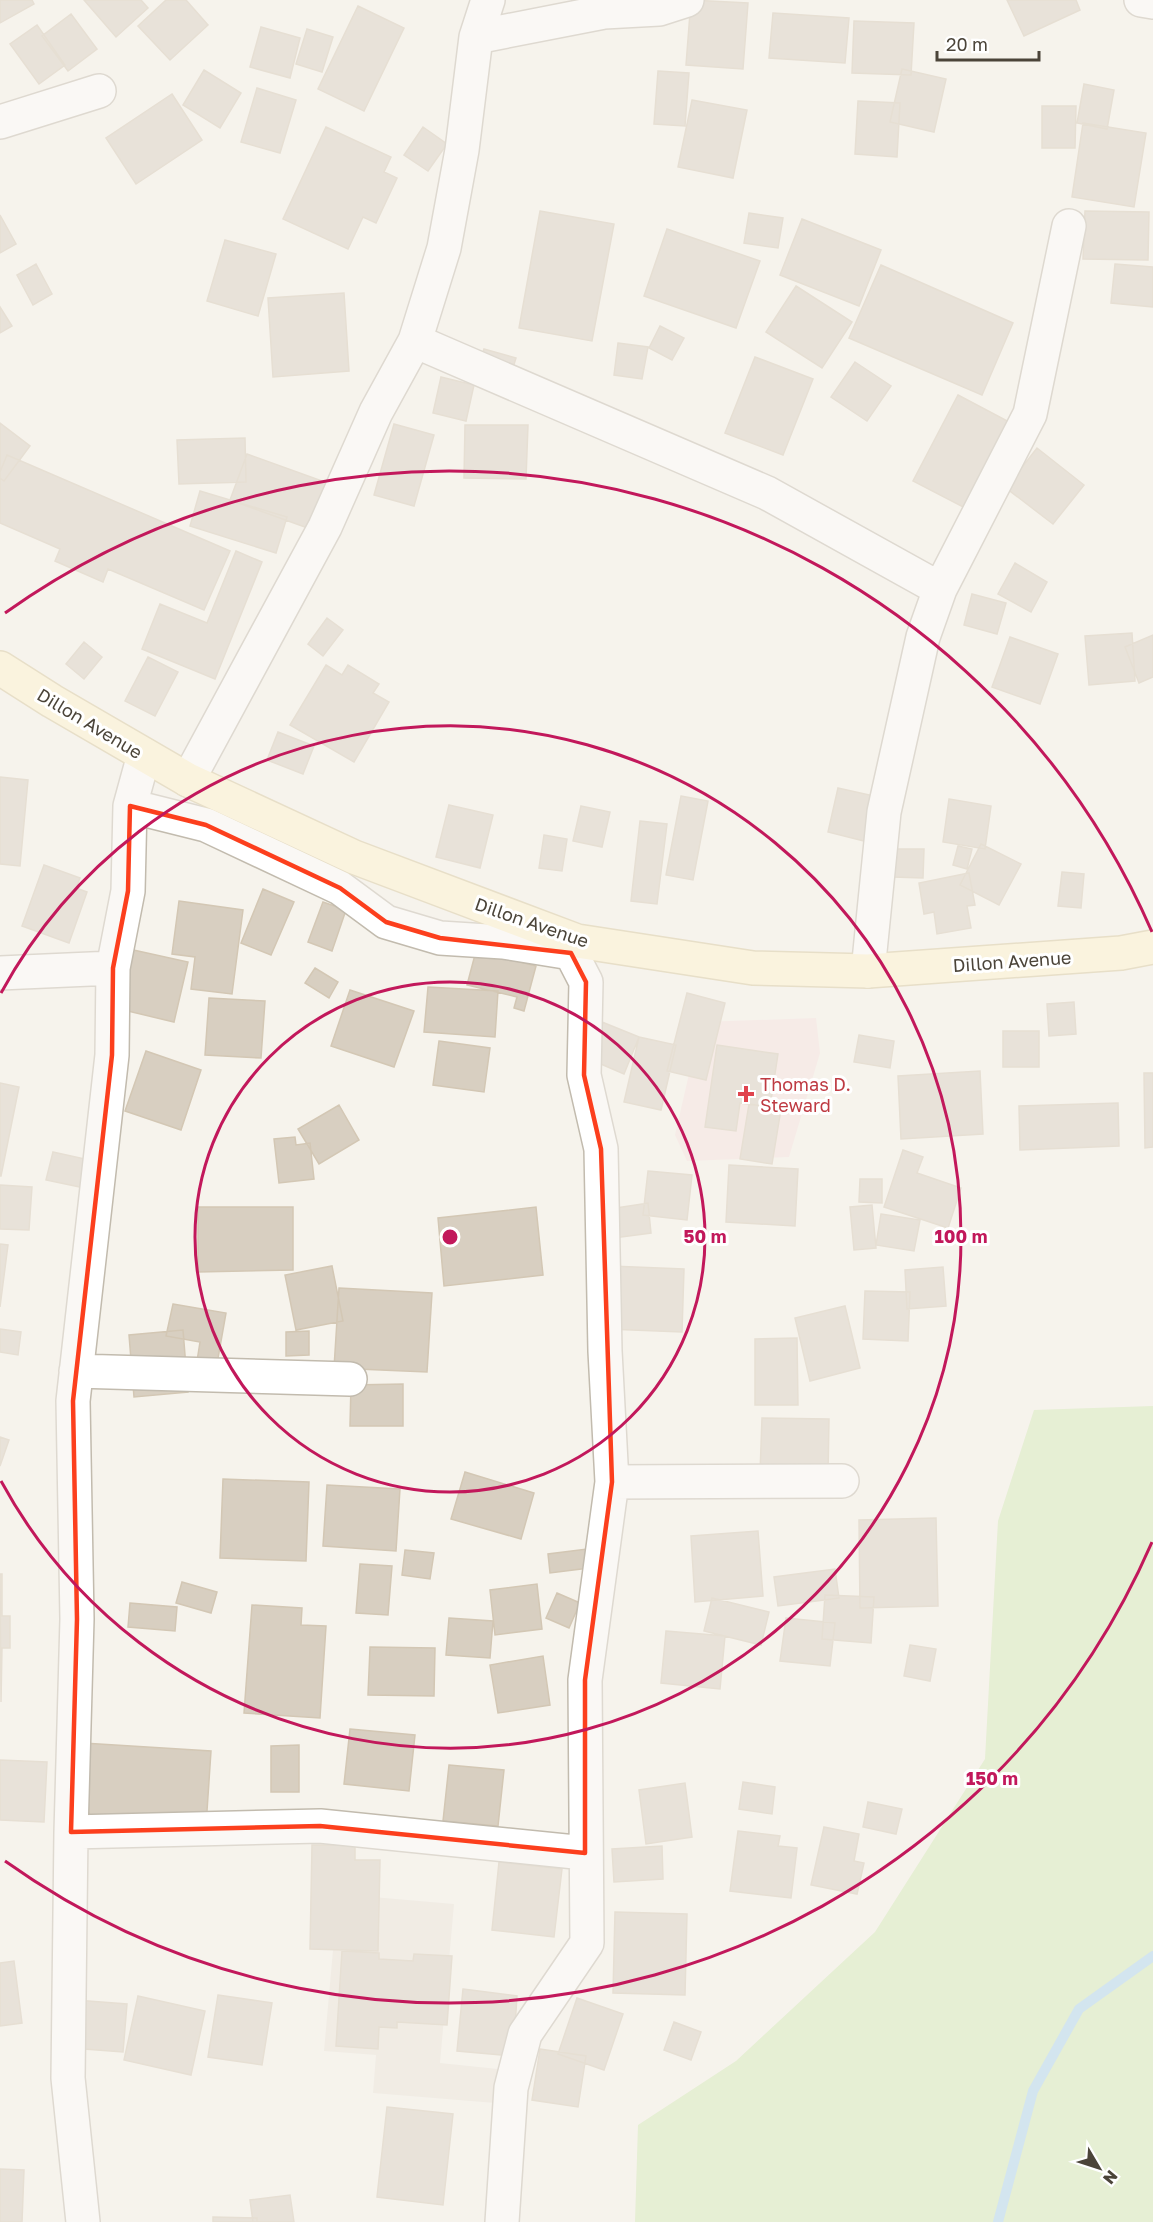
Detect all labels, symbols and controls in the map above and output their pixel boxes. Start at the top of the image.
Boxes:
scale bar [937,24,1039,62]
text: 20 m [946,33,988,55]
street label: Dillon Avenue [33,683,147,763]
street label: Dillon Avenue [472,892,592,952]
street label: Dillon Avenue [952,946,1072,976]
place label: Thomas D. Steward [760,1073,851,1116]
marker: Thomas D. Steward [737,1085,755,1103]
text: 50 m [684,1225,726,1247]
text: 100 m [935,1225,987,1247]
centre of rings [440,1227,460,1247]
text: 150 m [966,1767,1018,1789]
north arrow [1069,2138,1129,2198]
text: N [1099,2166,1122,2188]

